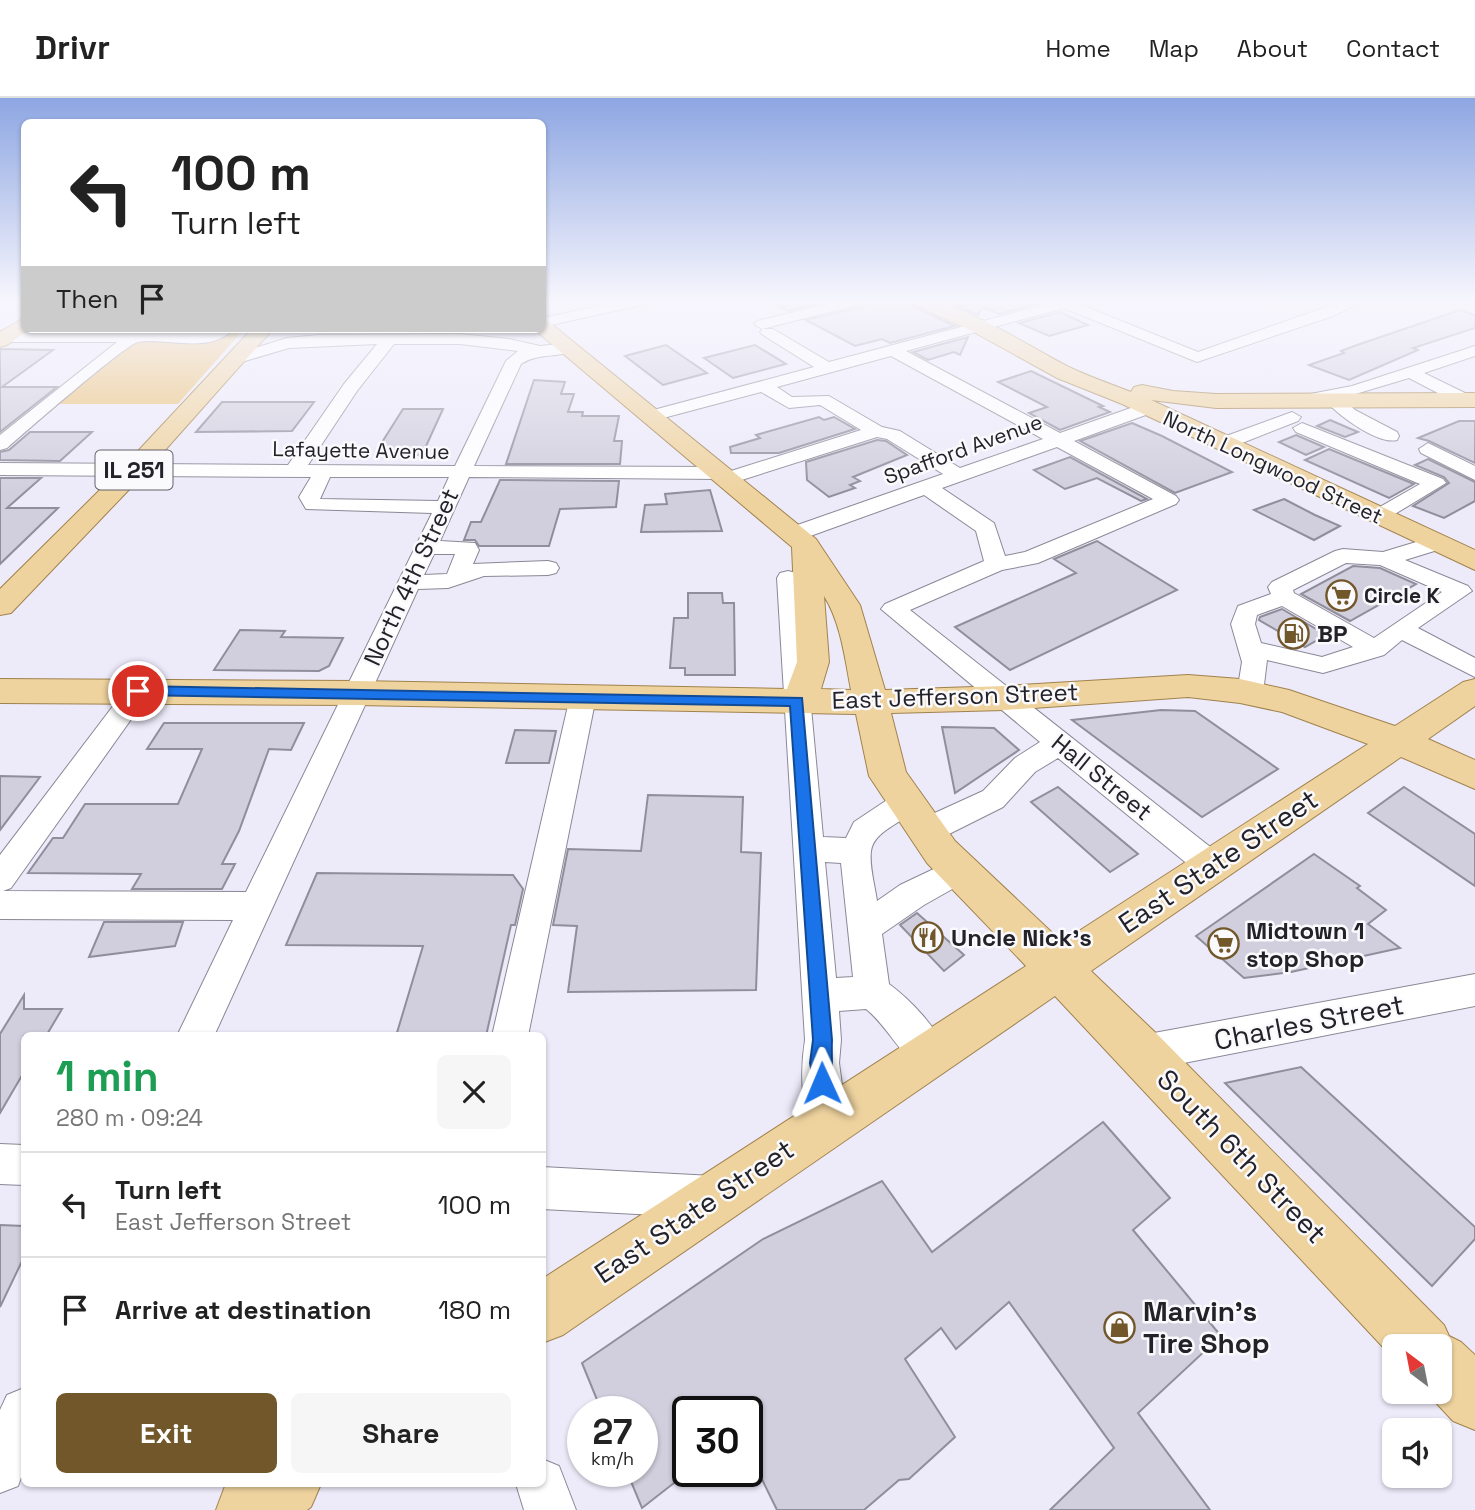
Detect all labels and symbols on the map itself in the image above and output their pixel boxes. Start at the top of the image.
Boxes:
street label: North Longwood Street [1159,404,1387,530]
street label: Spafford Avenue [880,408,1046,490]
street label: Lafayette Avenue [272,435,450,465]
road number: IL 251 [96,450,172,490]
street label: North 4th Street [356,483,466,671]
supermarket icon: Circle K [1324,578,1358,612]
place label: Circle K [1364,582,1440,609]
fuel station icon: BP [1277,616,1311,650]
place label: BP [1317,618,1347,649]
pin [108,661,168,721]
street label: East Jefferson Street [831,676,1079,716]
street label: Hall Street [1045,727,1159,827]
street label: East State Street [1111,781,1325,941]
place label: Midtown 1 stop Shop [1246,915,1365,974]
restaurant icon: Uncle Nick's [911,920,945,954]
place label: Uncle Nick's [951,922,1092,953]
supermarket icon: Midtown 1 stop Shop [1206,927,1240,961]
street label: Charles Street [1211,986,1407,1058]
position arrow [785,1046,859,1120]
street label: South 6th Street [1150,1061,1334,1251]
street label: East State Street [587,1131,801,1291]
place label: Marvin's Tire Shop [1143,1293,1270,1361]
shop icon: Marvin's Tire Shop [1103,1310,1137,1344]
north arrow [1382,1334,1452,1404]
speed limit sign: 30 [672,1396,763,1487]

